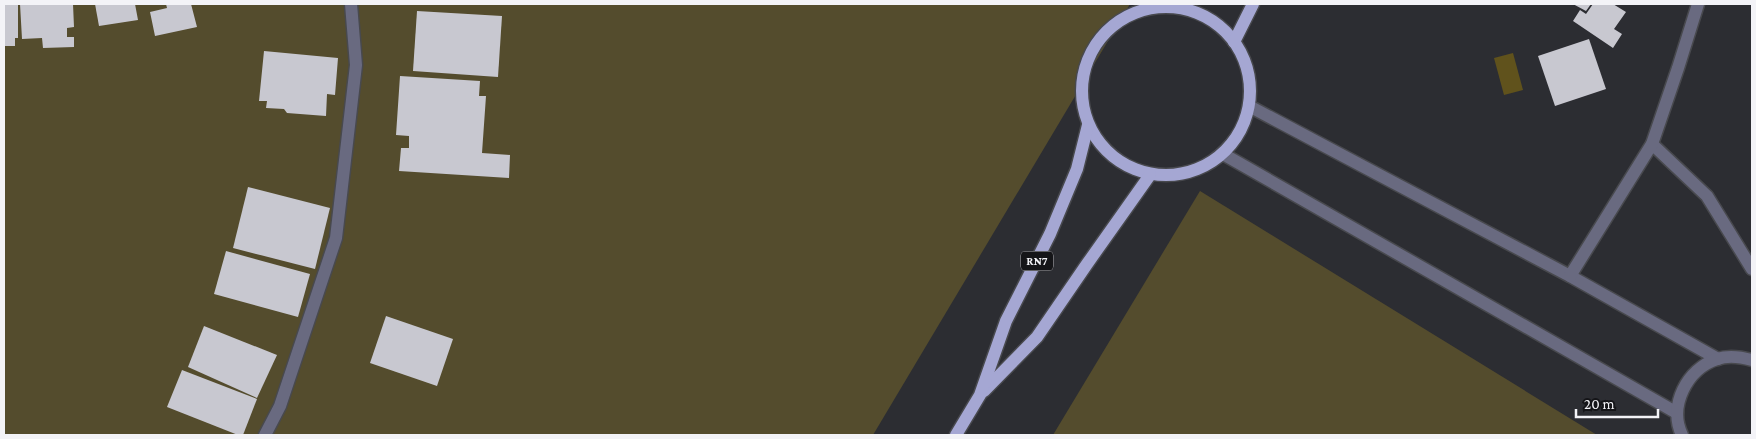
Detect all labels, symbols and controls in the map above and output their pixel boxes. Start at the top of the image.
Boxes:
road number: RN7 [1021,252,1053,270]
scale bar [1576,386,1658,418]
text: 20 m [1584,396,1615,412]

